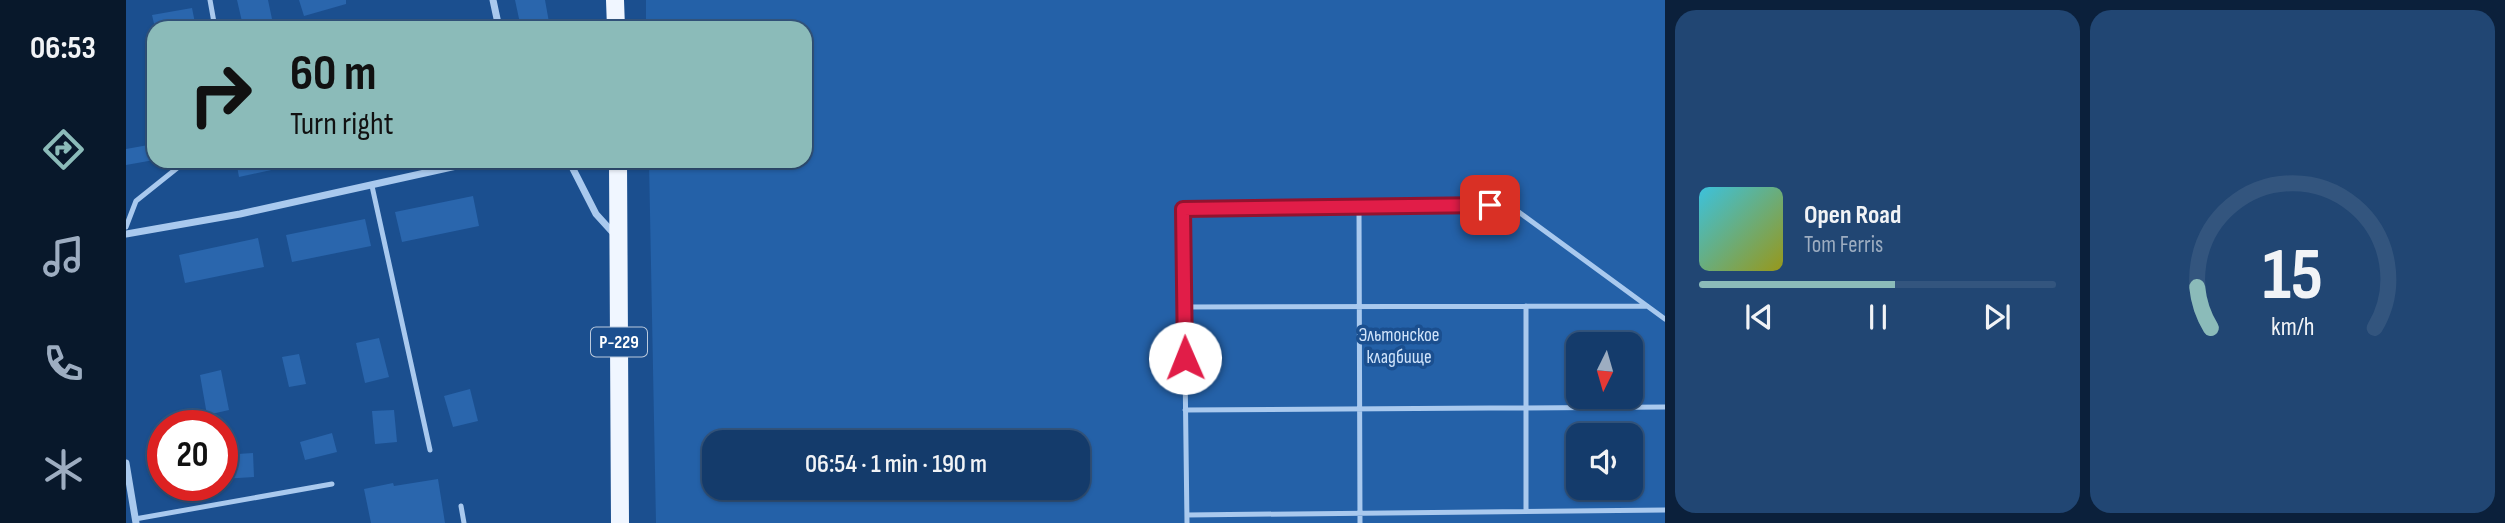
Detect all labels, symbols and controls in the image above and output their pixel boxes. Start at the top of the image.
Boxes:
text: 06:53 [30,29,96,68]
text: 60 m [290,45,377,104]
icon: right [175,49,266,140]
text: Turn right [290,105,394,144]
icon: directions [39,125,88,174]
pin [1460,175,1520,235]
icon: arrive [1471,186,1509,224]
text: Open Road [1804,200,1901,231]
text: Tom Ferris [1804,231,1883,259]
icon: music [39,232,88,281]
text: 15 [2262,232,2323,320]
icon: previous [1740,298,1778,336]
icon: pause [1859,298,1897,336]
icon: next [1978,298,2016,336]
text: km/h [2271,311,2314,342]
position arrow [1148,321,1222,395]
park label: Эльтонское кладбище [1359,324,1439,369]
road number: Р-229 [591,328,647,356]
north arrow [1566,332,1643,410]
map controls [1566,332,1643,500]
icon: phone [39,339,88,388]
speed limit sign: 20 [147,410,238,501]
button: sound [1566,423,1643,500]
icon: climate [39,445,88,494]
text: 06:54 · 1 min · 190 m [805,449,987,480]

